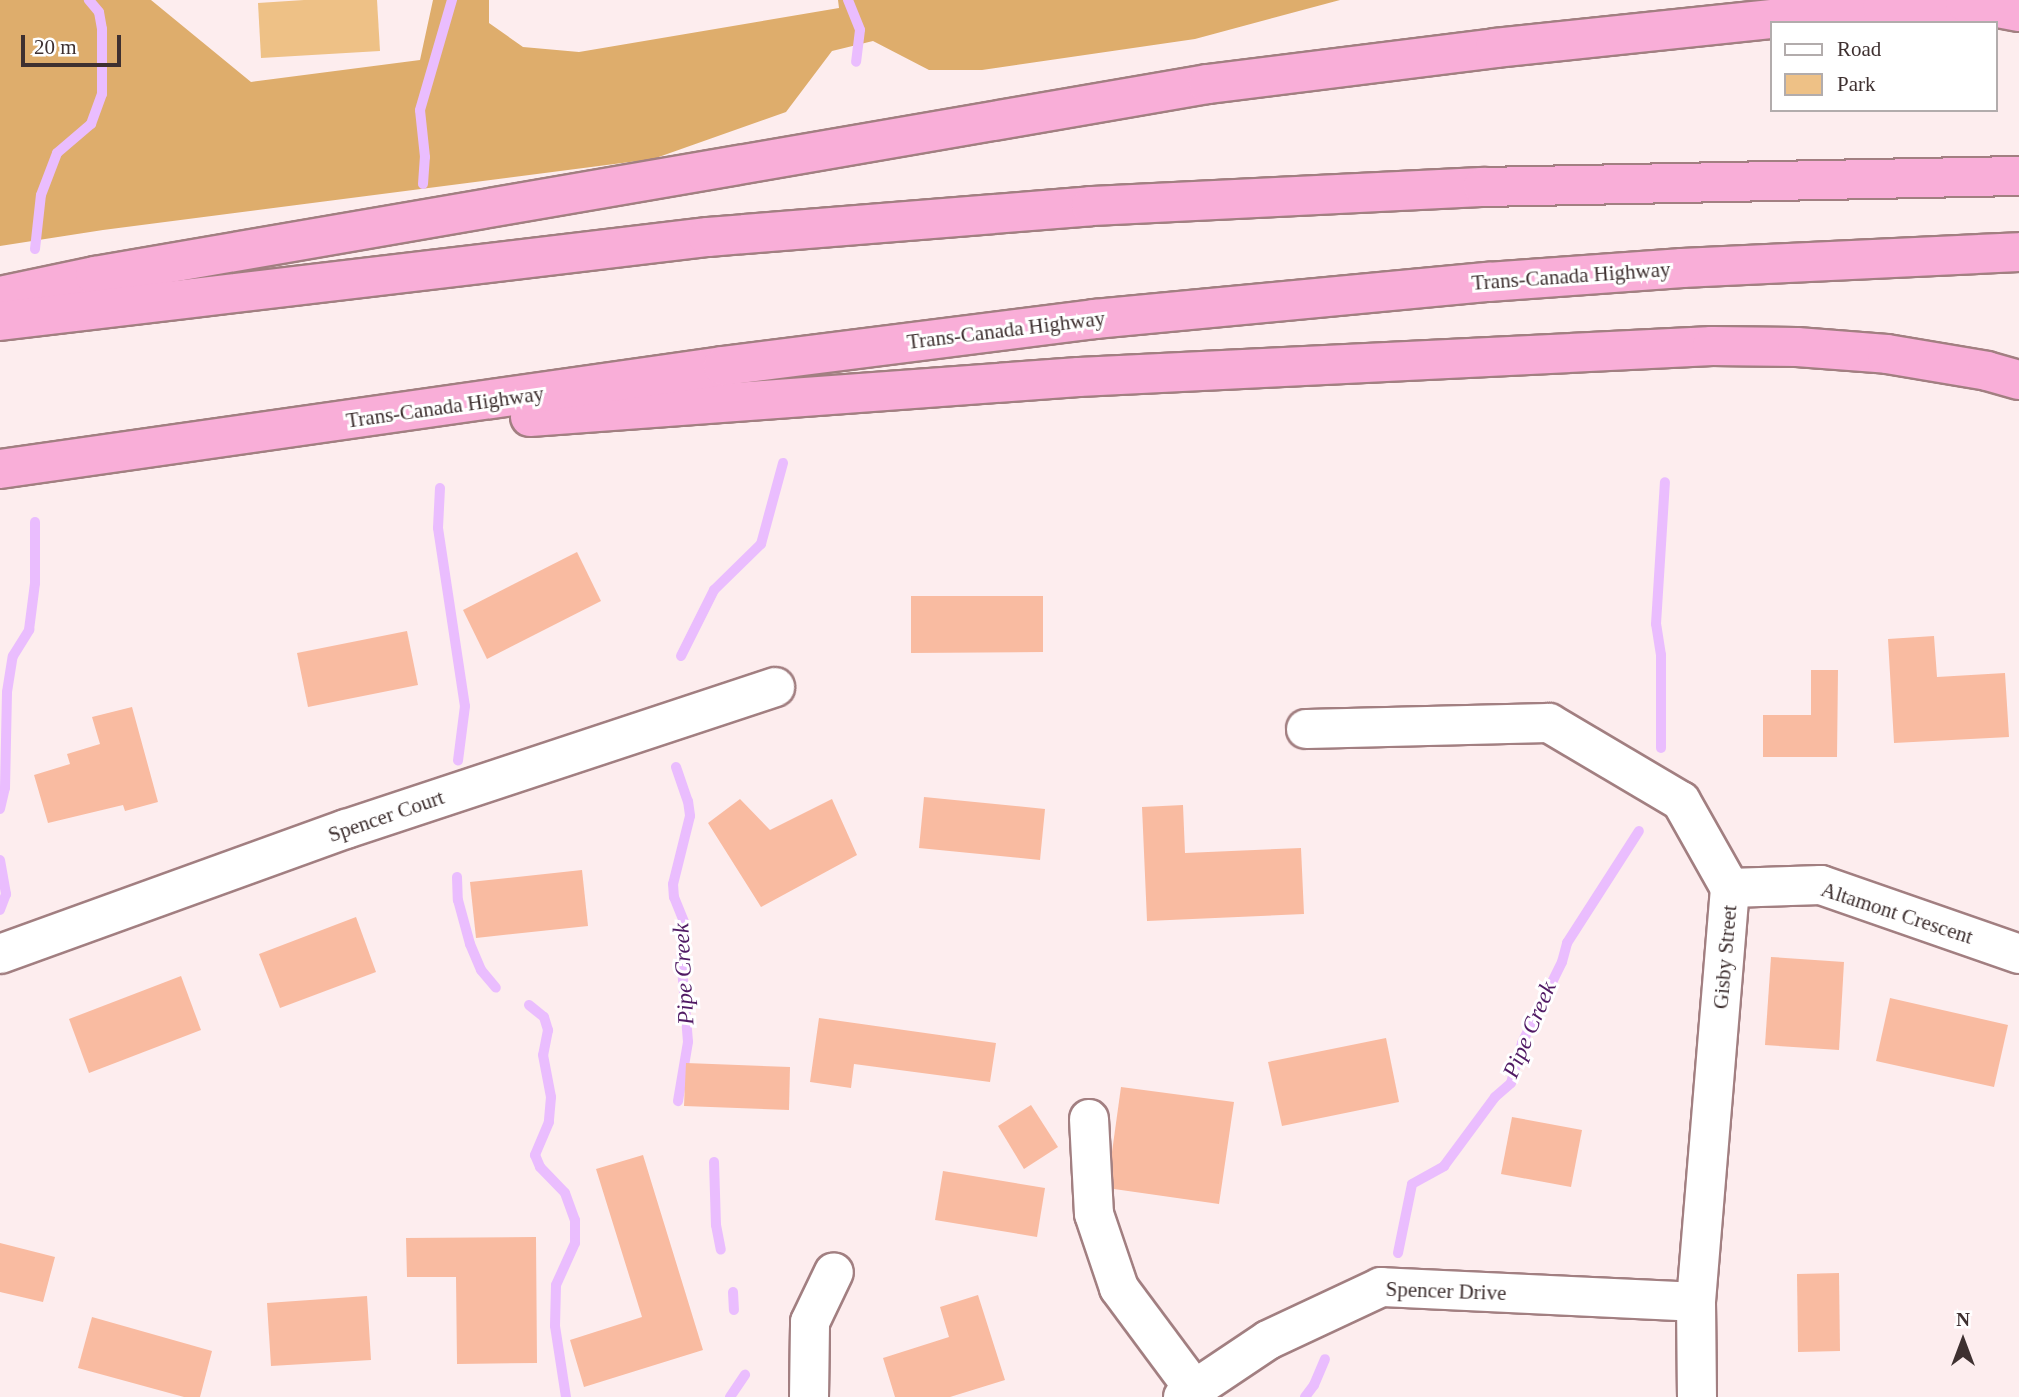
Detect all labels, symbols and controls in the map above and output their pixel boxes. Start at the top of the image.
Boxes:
scale bar [24,21,124,65]
legend [1770,21,1998,112]
text: 20 m [34,35,77,59]
text: Road [1837,37,1881,61]
text: Park [1837,72,1876,96]
street label: Trans-Canada Highway [1471,256,1671,296]
street label: Trans-Canada Highway [906,305,1106,355]
street label: Trans-Canada Highway [345,381,545,433]
street label: Spencer Court [325,784,447,848]
street label: Altamont Crescent [1818,877,1976,949]
street label: Gisby Street [1708,904,1742,1010]
water label: Pipe Creek [668,922,700,1026]
water label: Pipe Creek [1497,978,1563,1082]
street label: Spencer Drive [1385,1276,1507,1306]
north arrow [1928,1306,1998,1376]
text: N [1956,1309,1970,1330]

